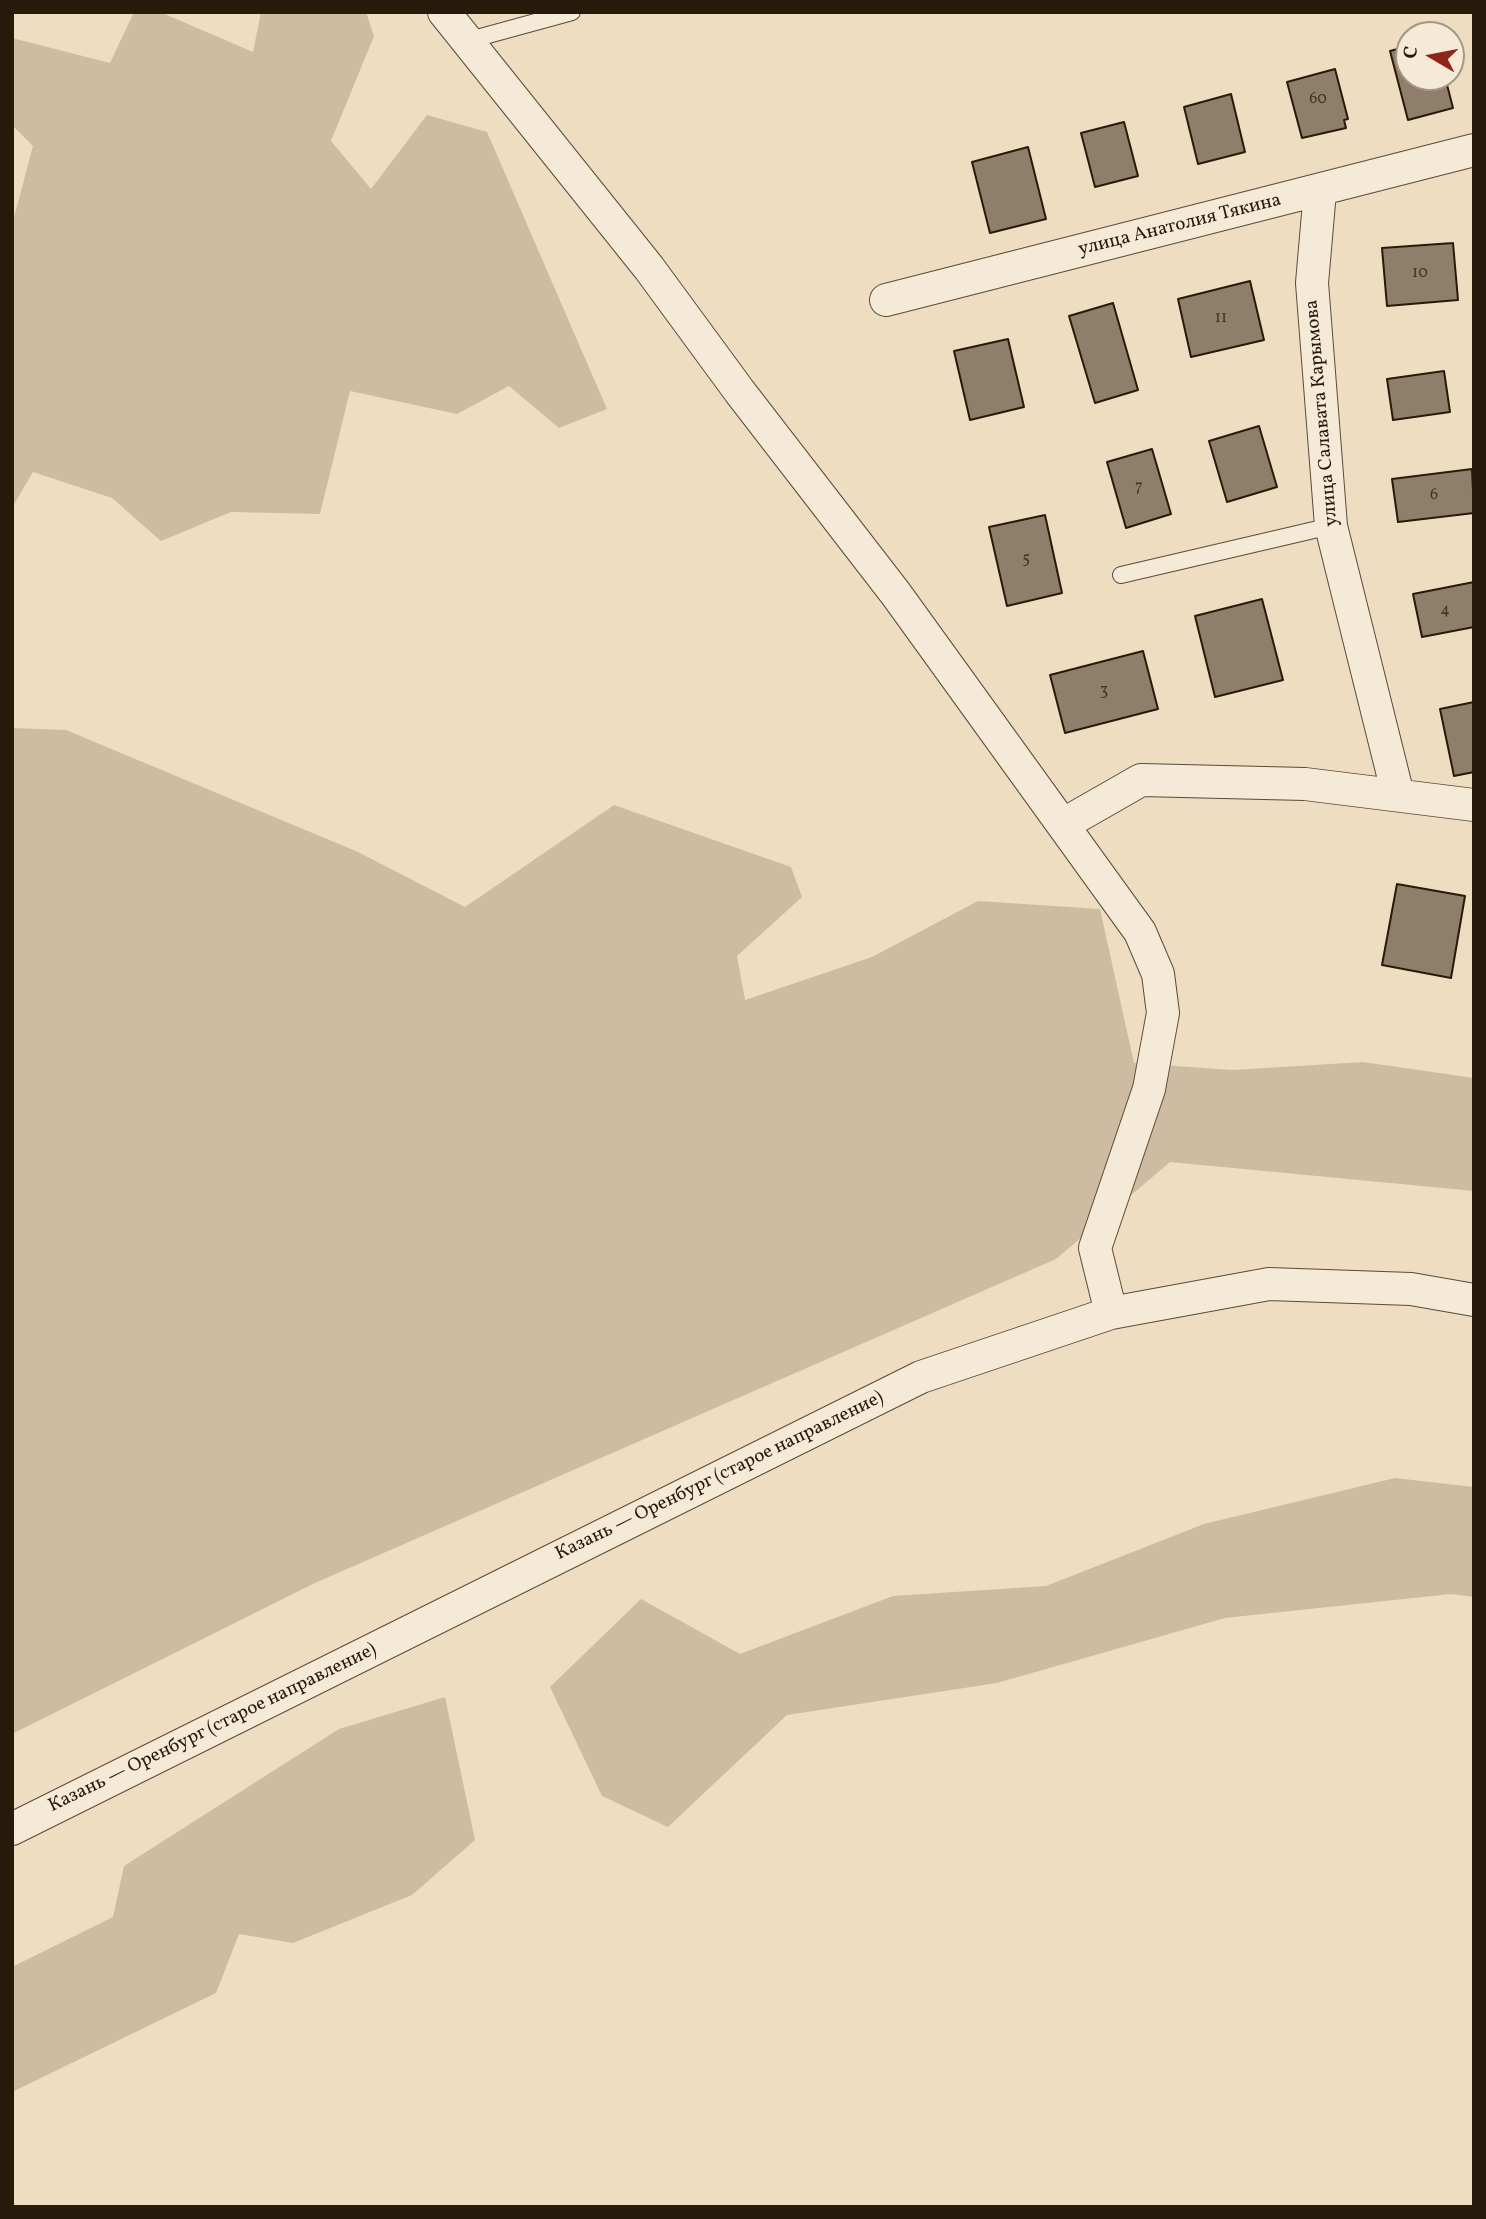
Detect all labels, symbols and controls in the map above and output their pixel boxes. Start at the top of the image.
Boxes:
north arrow [1395,21,1465,91]
text: С [1397,44,1425,61]
house number: 60 [1309,90,1327,110]
street label: улица Анатолия Тякина [1076,190,1284,262]
house number: 10 [1412,264,1428,284]
street label: улица Салавата Карымова [1302,299,1344,527]
house number: 11 [1215,309,1227,329]
house number: 7 [1135,478,1143,498]
house number: 6 [1430,486,1438,506]
house number: 5 [1022,550,1030,570]
house number: 4 [1440,601,1450,621]
house number: 3 [1100,682,1108,702]
street label: Казань — Оренбург (старое направление) [552,1387,888,1567]
street label: Казань — Оренбург (старое направление) [45,1639,381,1819]

